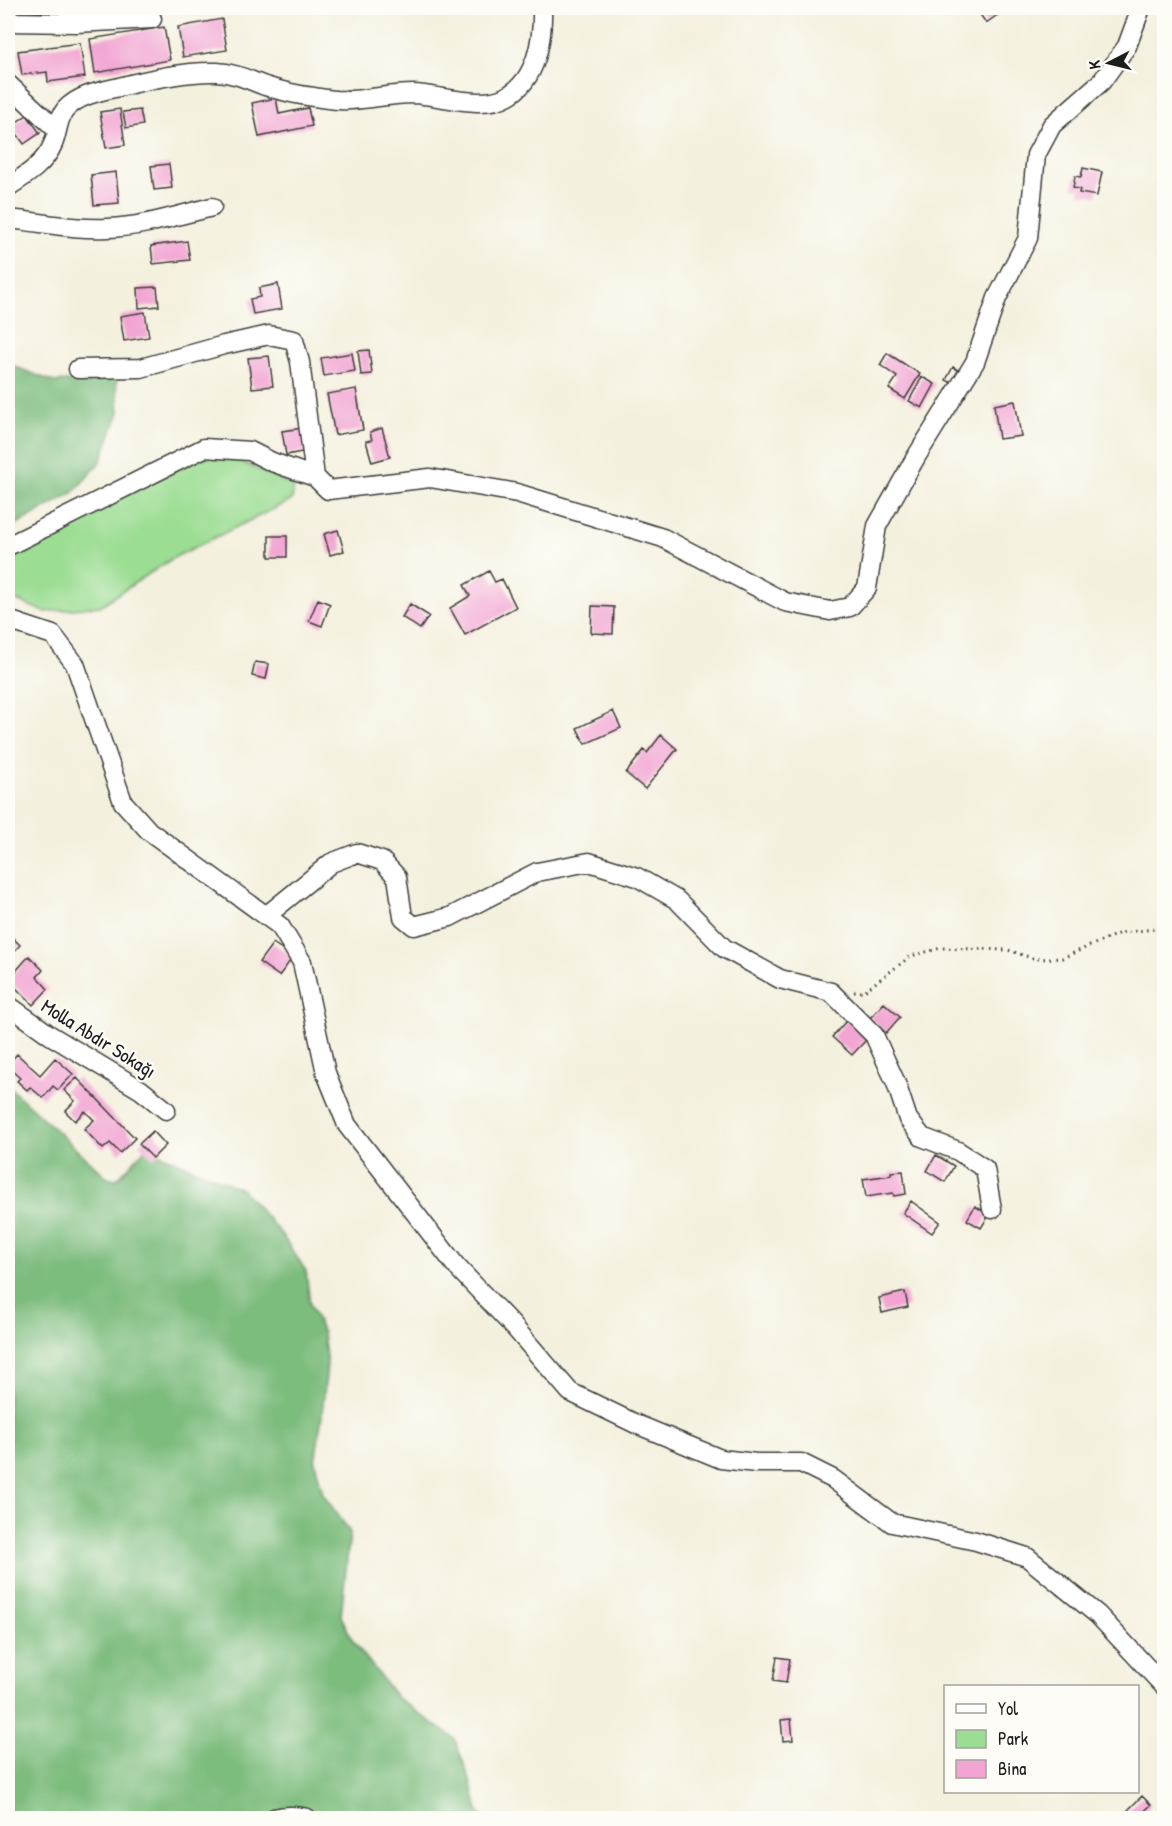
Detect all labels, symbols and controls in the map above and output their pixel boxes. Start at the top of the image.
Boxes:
north arrow [1079,33,1139,93]
text: K [1083,59,1106,70]
street label: Molla Abdır Sokağı [37,992,161,1084]
legend [944,1685,1139,1793]
text: Yol [998,1696,1018,1721]
text: Park [998,1726,1029,1751]
text: Bina [998,1756,1026,1781]

